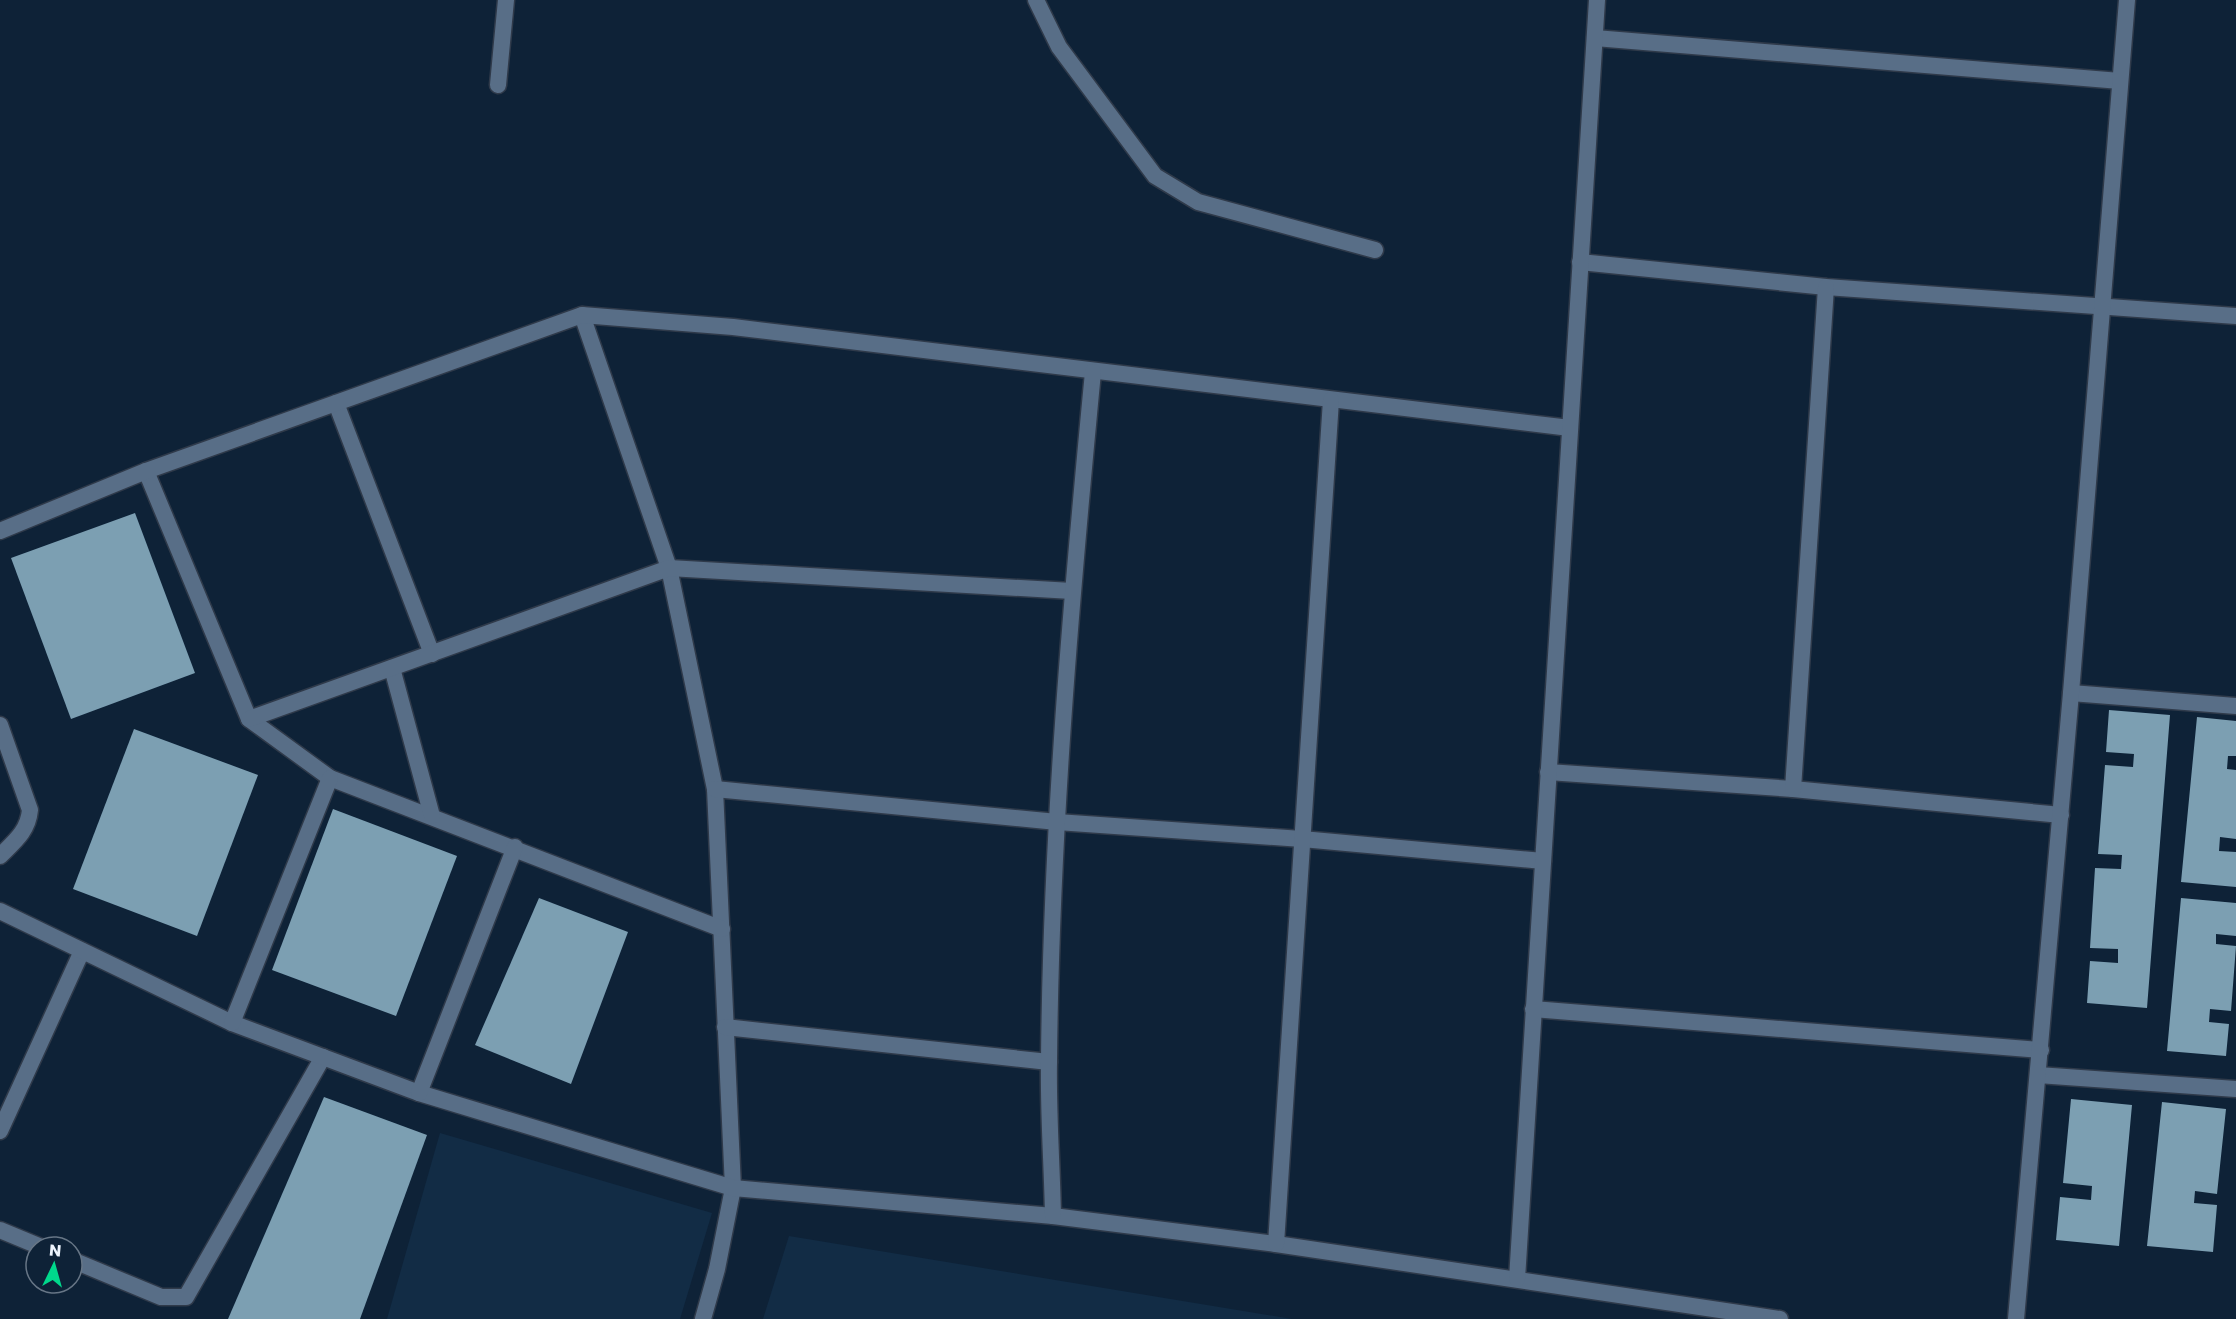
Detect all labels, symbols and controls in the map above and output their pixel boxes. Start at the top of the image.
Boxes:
north arrow [24,1235,84,1295]
text: N [48,1239,62,1263]

